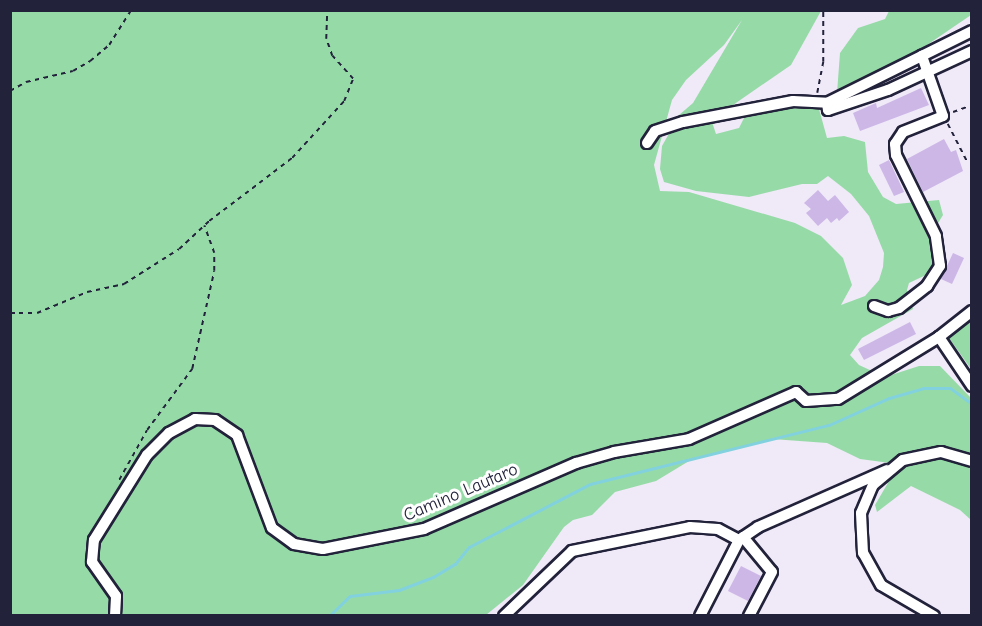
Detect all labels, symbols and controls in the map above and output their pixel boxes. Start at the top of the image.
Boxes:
street label: Camino Lautaro [401,459,521,527]

